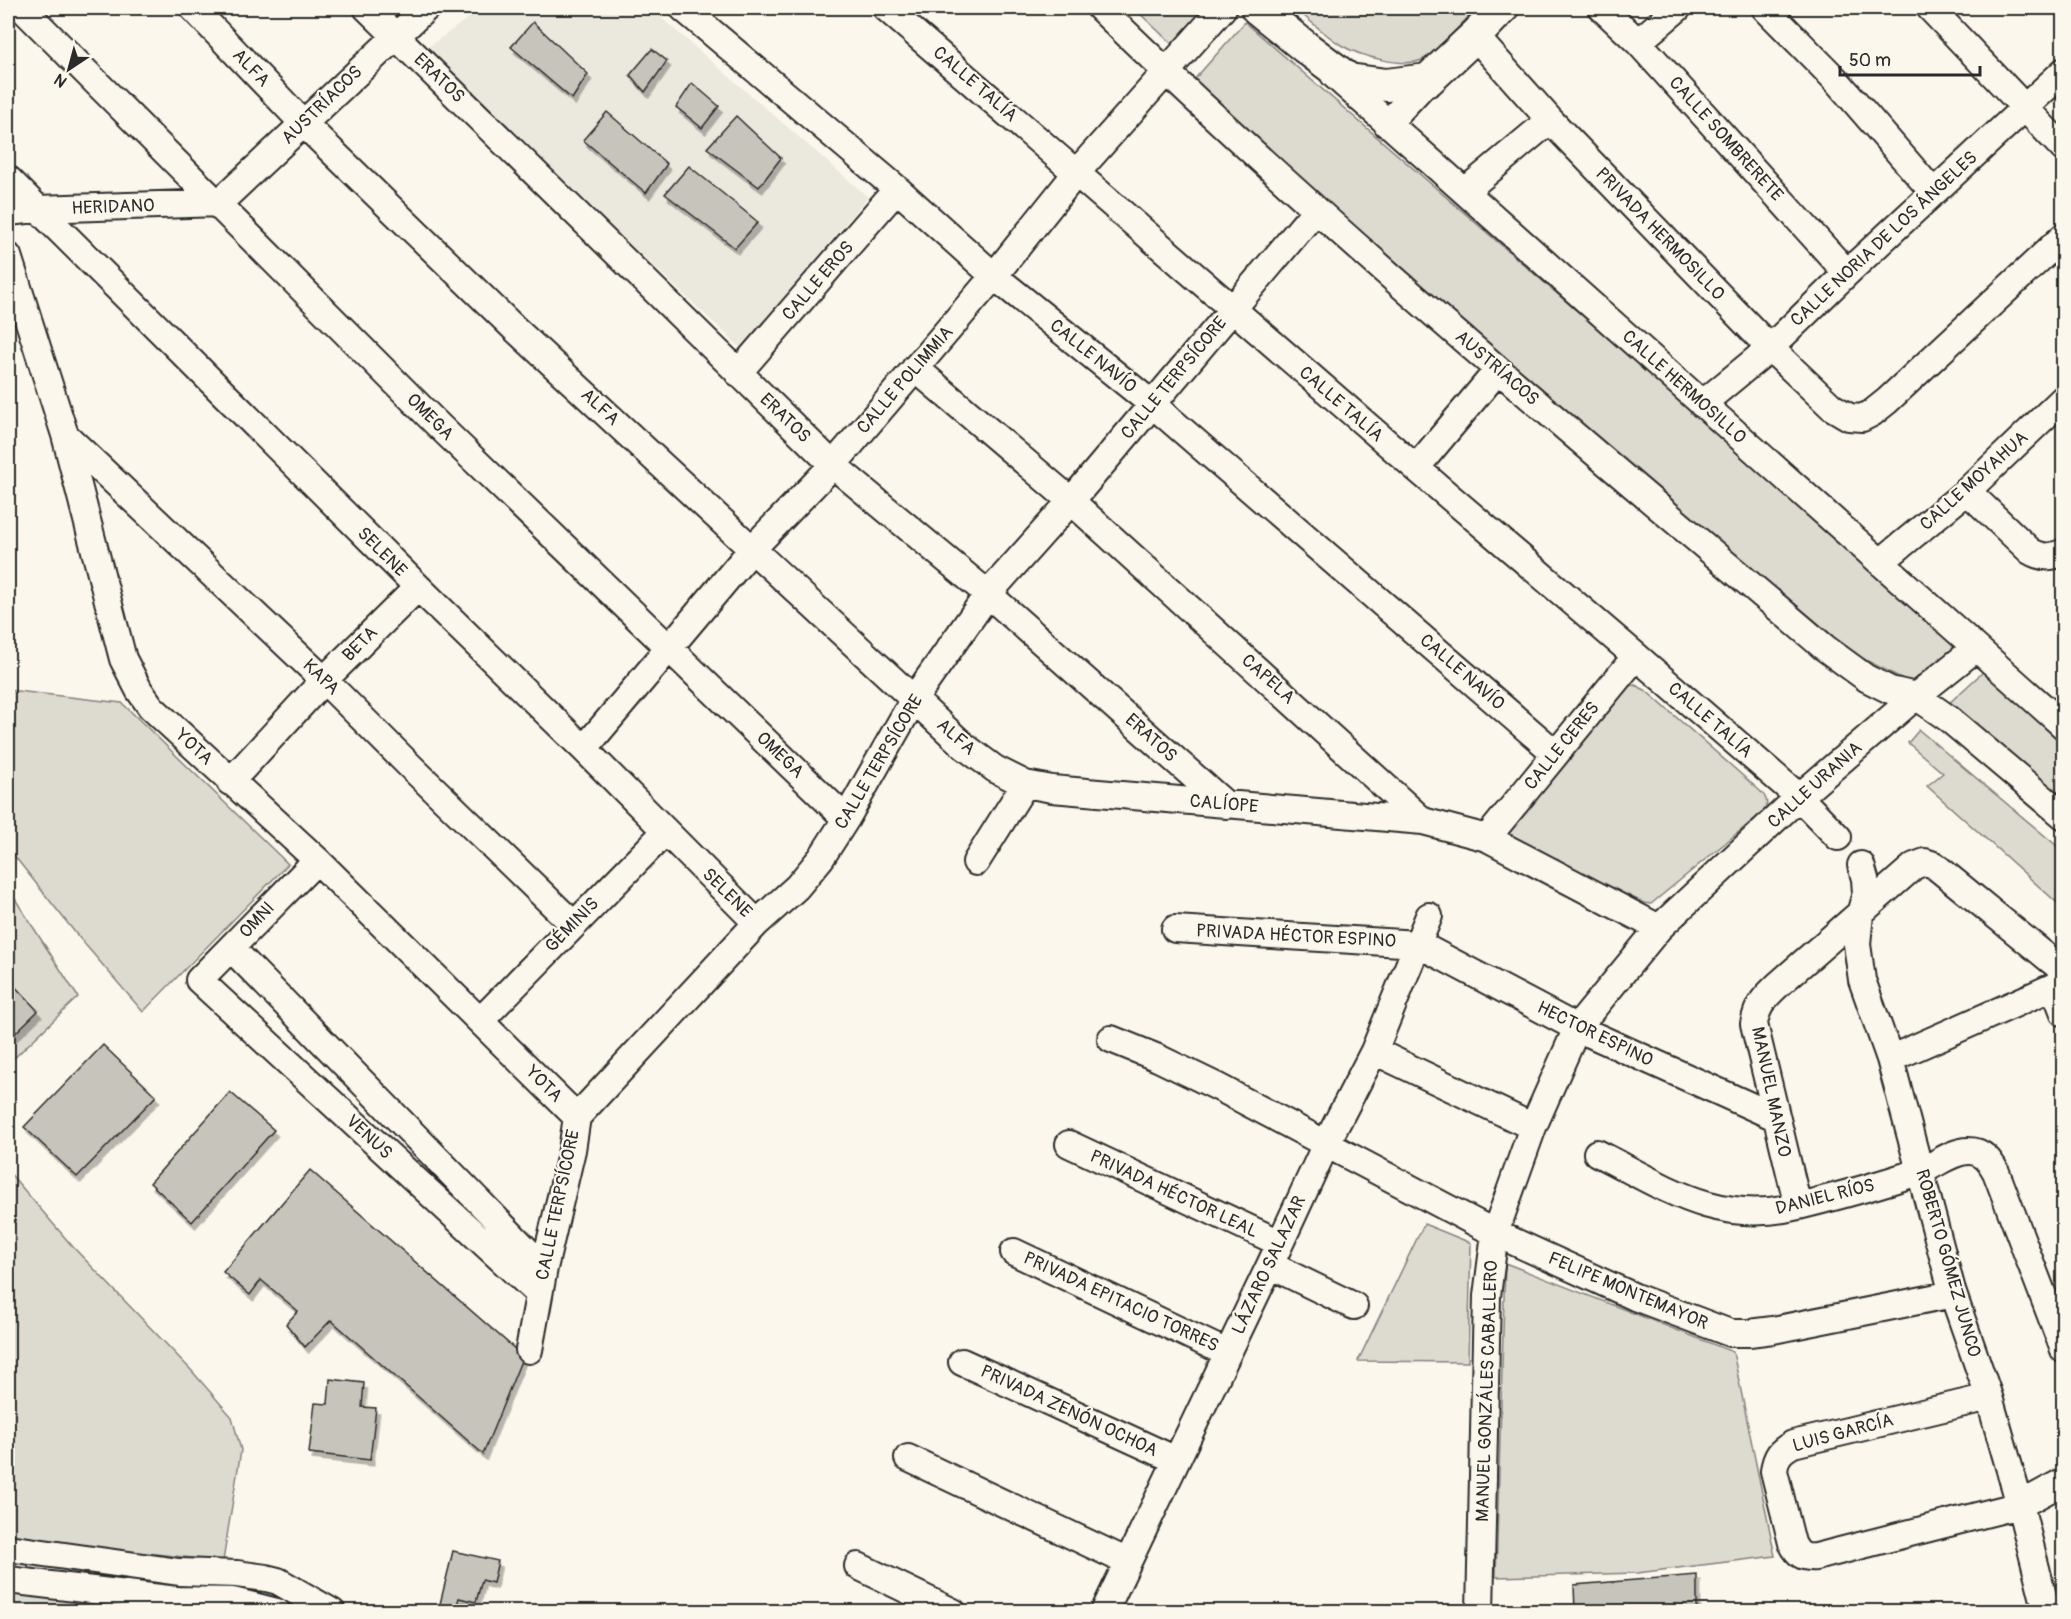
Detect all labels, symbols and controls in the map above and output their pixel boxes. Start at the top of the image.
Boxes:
north arrow [39,39,99,99]
scale bar [1840,39,1980,77]
street label: CALLE TALÍA [928,41,1022,127]
street label: ALFA [227,44,275,92]
street label: ERATOS [409,48,469,108]
text: 50 m [1849,49,1891,72]
street label: AUSTRÍACOS [277,61,367,149]
text: N [50,69,71,92]
street label: CALLE SOMBRERETE [1664,72,1788,206]
street label: CALLE NORIA DE LOS ÁNGELES [1786,146,1982,332]
street label: PRIVADA HERMOSILLO [1591,163,1729,305]
street label: HERIDANO [71,194,155,220]
street label: CALLE EROS [777,236,859,326]
street label: CALLE TERPSÍCORE [1116,312,1232,444]
street label: CALLE NAVÍO [1045,314,1141,398]
street label: CALLE POLIMMIA [852,321,958,439]
street label: AUSTRÍACOS [1450,325,1544,411]
street label: CALLE HERMOSILLO [1617,325,1751,449]
street label: CALLE TALÍA [1294,361,1388,447]
street label: ALFA [576,383,624,431]
street label: ERATOS [755,388,815,448]
street label: OMEGA [402,389,459,446]
street label: CALLE MOYAHUA [1915,426,2033,536]
street label: SELENE [352,522,412,582]
street label: BETA [337,621,383,667]
street label: CALLE NAVÍO [1415,629,1509,715]
street label: CAPELA [1237,649,1300,709]
street label: KAPA [298,654,344,700]
street label: CALLE TALÍA [1663,677,1757,763]
street label: CALLE TERPSÍCORE [830,690,928,834]
street label: CALLE CERES [1519,697,1605,795]
street label: ERATOS [1120,709,1182,767]
street label: ALFA [932,714,981,760]
street label: YOTA [170,723,218,770]
street label: OMEGA [751,727,809,783]
street label: CALLE URANIA [1763,736,1867,833]
street label: CALÍOPE [1189,790,1259,818]
street label: SELENE [697,863,757,923]
street label: GÉMINIS [540,893,604,957]
street label: OMNI [234,897,280,943]
street label: PRIVADA HÉCTOR ESPINO [1195,919,1397,953]
street label: HECTOR ESPINO [1533,996,1657,1072]
street label: MANUEL MANZO [1746,1025,1796,1159]
street label: YOTA [520,1060,568,1108]
street label: VENUS [341,1110,397,1164]
street label: CALLE TERPSÍCORE [531,1128,585,1282]
street label: PRIVADA HÉCTOR LEAL [1086,1145,1262,1243]
street label: ROBERTO GÓMEZ JUNCO [1910,1166,1987,1360]
street label: DANIEL RÍOS [1773,1174,1877,1220]
street label: LÁZARO SALAZAR [1227,1192,1311,1338]
street label: PRIVADA EPITACIO TORRES [1020,1247,1222,1357]
street label: FELIPE MONTEMAYOR [1545,1247,1711,1335]
street label: MANUEL GONZÁLES CABALLERO [1471,1260,1503,1522]
street label: PRIVADA ZENÓN OCHOA [977,1359,1162,1462]
street label: LUIS GARCÍA [1790,1408,1896,1457]

